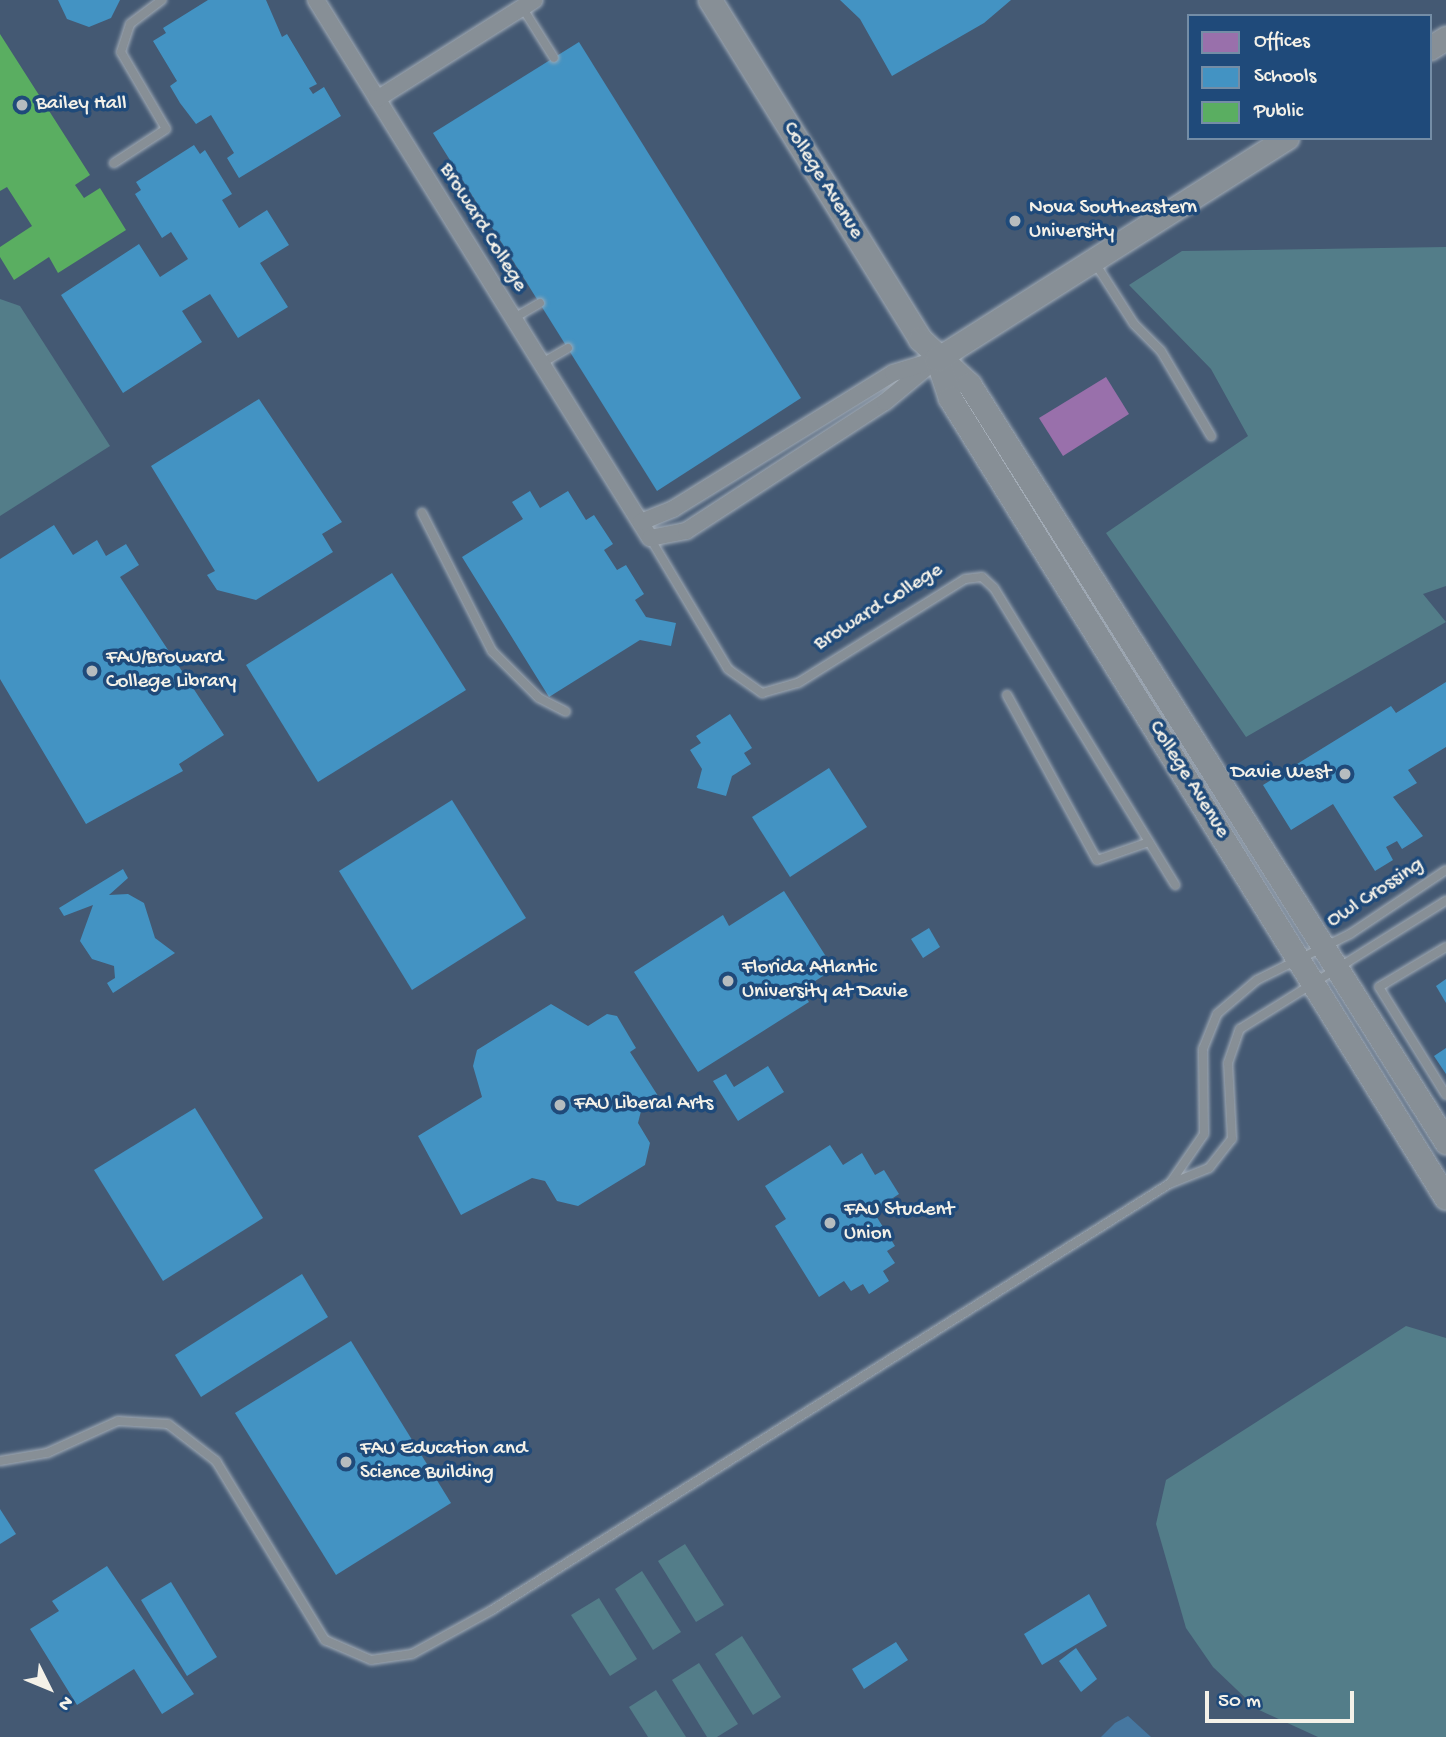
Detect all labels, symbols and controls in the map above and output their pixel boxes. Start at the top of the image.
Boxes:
legend [1187,14,1432,140]
text: Offices [1254,30,1310,55]
text: Schools [1254,65,1316,90]
place label: Bailey Hall [36,92,127,118]
marker: Bailey Hall [14,97,30,113]
text: Public [1254,100,1303,125]
street label: College Avenue [776,118,868,244]
street label: Broward College [432,159,532,297]
place label: Nova Southeastern University [1029,196,1197,246]
marker: Nova Southeastern University [1007,213,1023,229]
street label: Broward College [810,558,948,658]
place label: FAU/Broward College Library [106,646,236,696]
marker: FAU/Broward College Library [84,663,100,679]
street label: College Avenue [1142,717,1234,843]
place label: Davie West [1231,761,1331,787]
marker: Davie West [1337,766,1353,782]
street label: Owl Crossing [1323,853,1429,935]
place label: Florida Atlantic University at Davie [742,956,908,1006]
marker: Florida Atlantic University at Davie [720,973,736,989]
place label: FAU Liberal Arts [574,1092,713,1118]
marker: FAU Liberal Arts [552,1097,568,1113]
place label: FAU Student Union [844,1198,954,1248]
marker: FAU Student Union [822,1215,838,1231]
place label: FAU Education and Science Building [360,1437,527,1487]
marker: FAU Education and Science Building [338,1454,354,1470]
north arrow [14,1653,84,1723]
scale bar [1208,1678,1357,1722]
text: N [52,1690,77,1715]
text: 50 m [1218,1690,1261,1715]

